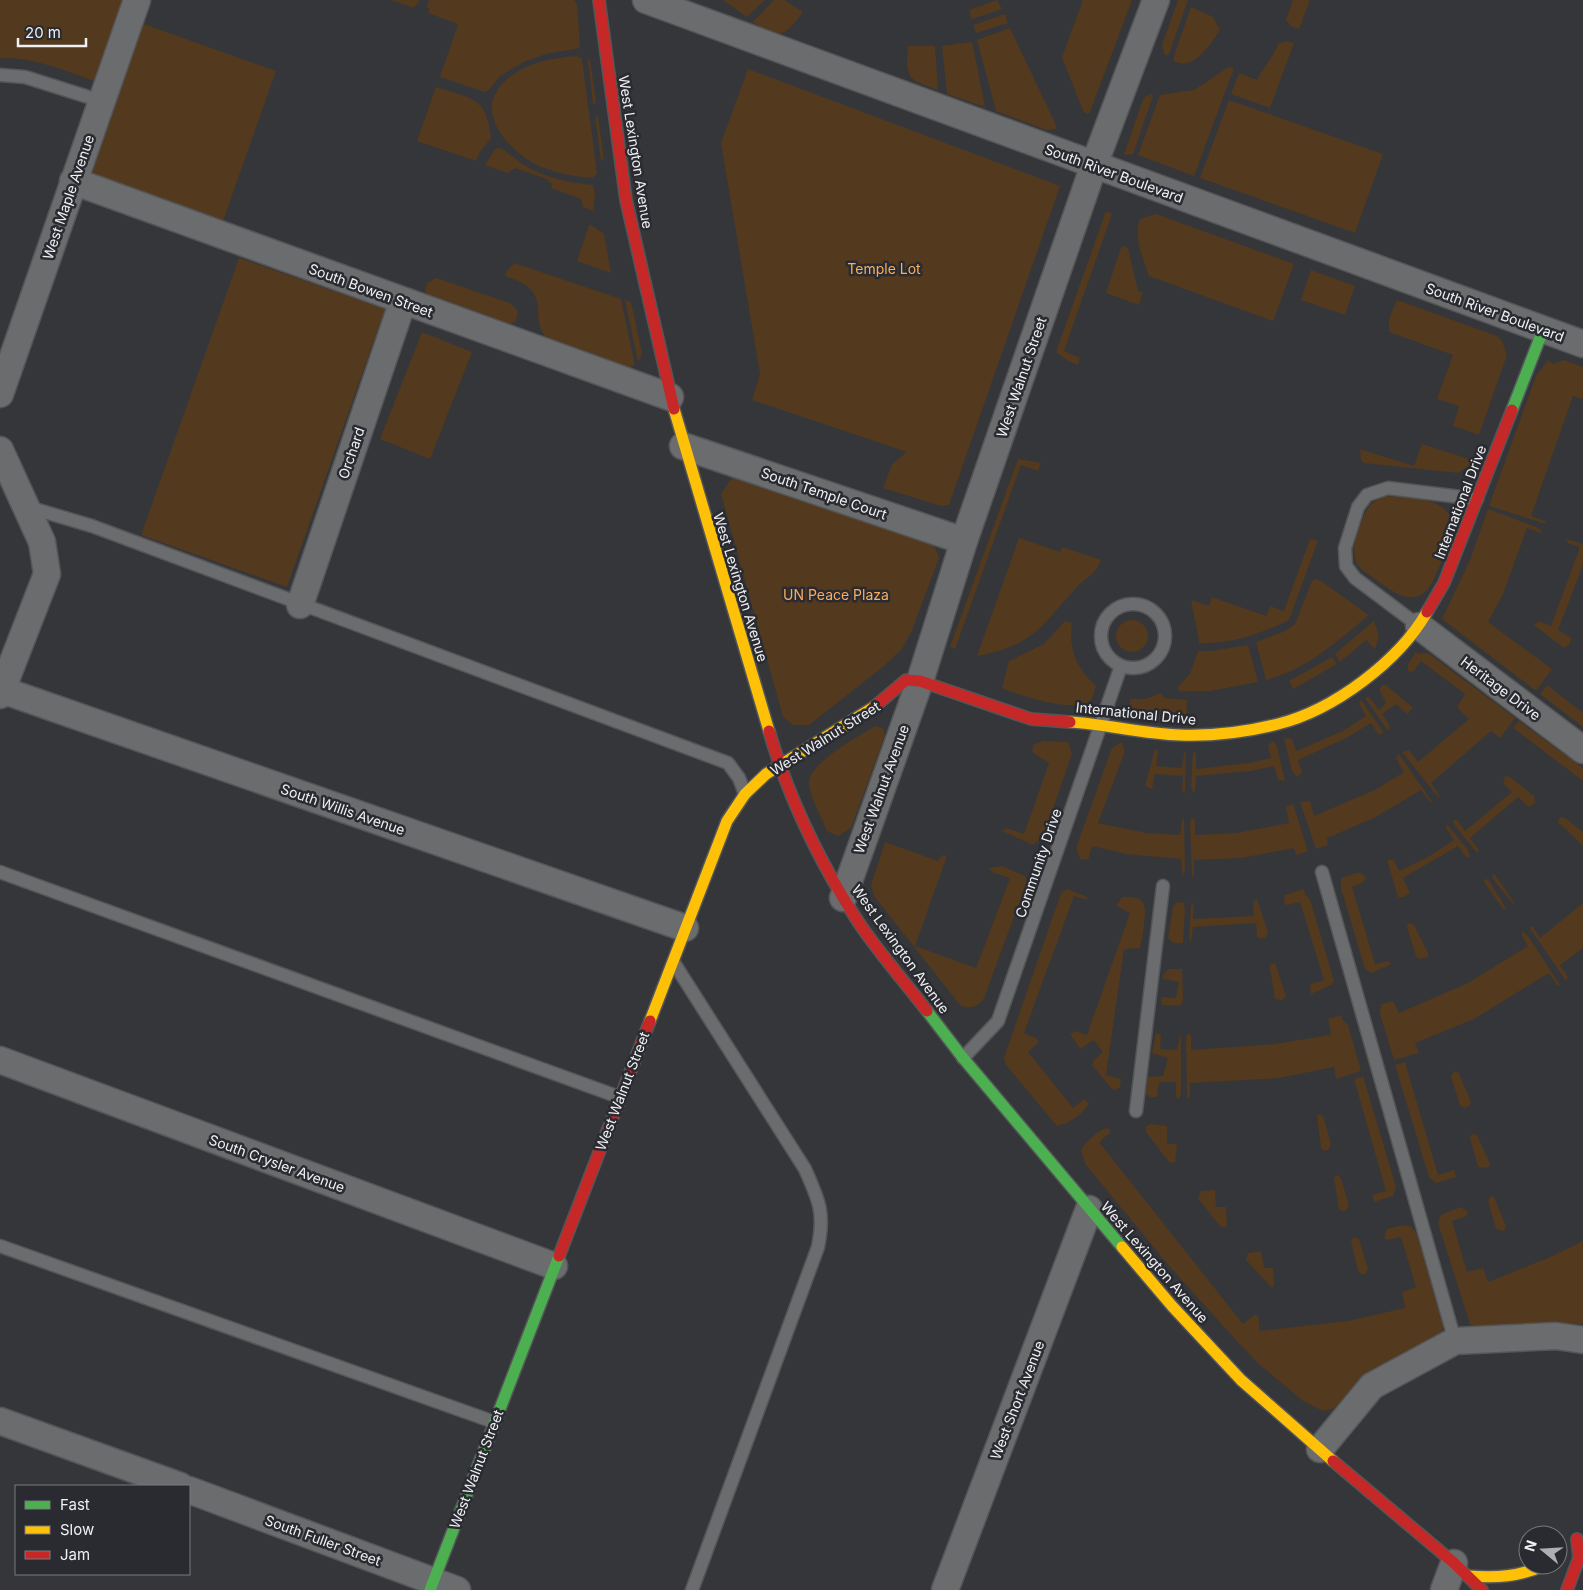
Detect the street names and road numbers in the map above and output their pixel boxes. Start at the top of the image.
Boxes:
street label: West Lexington Avenue [615,74,657,230]
street label: West Maple Avenue [39,132,97,262]
street label: South River Boulevard [1042,140,1186,206]
street label: South Bowen Street [307,260,436,321]
street label: South River Boulevard [1423,279,1567,345]
street label: West Walnut Street [992,314,1050,439]
street label: Orchard [334,425,368,481]
street label: International Drive [1430,443,1490,561]
street label: South Temple Court [759,463,889,523]
street label: West Lexington Avenue [710,510,772,664]
street label: Heritage Drive [1458,653,1544,723]
street label: West Walnut Street [767,697,883,779]
street label: International Drive [1075,698,1197,728]
street label: West Walnut Avenue [850,722,912,856]
street label: South Willis Avenue [279,780,407,838]
street label: Community Drive [1011,806,1065,920]
street label: West Lexington Avenue [849,881,953,1017]
street label: West Walnut Street [591,1029,653,1153]
street label: South Crysler Avenue [207,1130,347,1196]
street label: West Lexington Avenue [1098,1198,1212,1326]
street label: West Short Avenue [986,1338,1048,1462]
street label: West Walnut Street [445,1407,507,1531]
street label: South Fuller Street [263,1511,384,1569]

